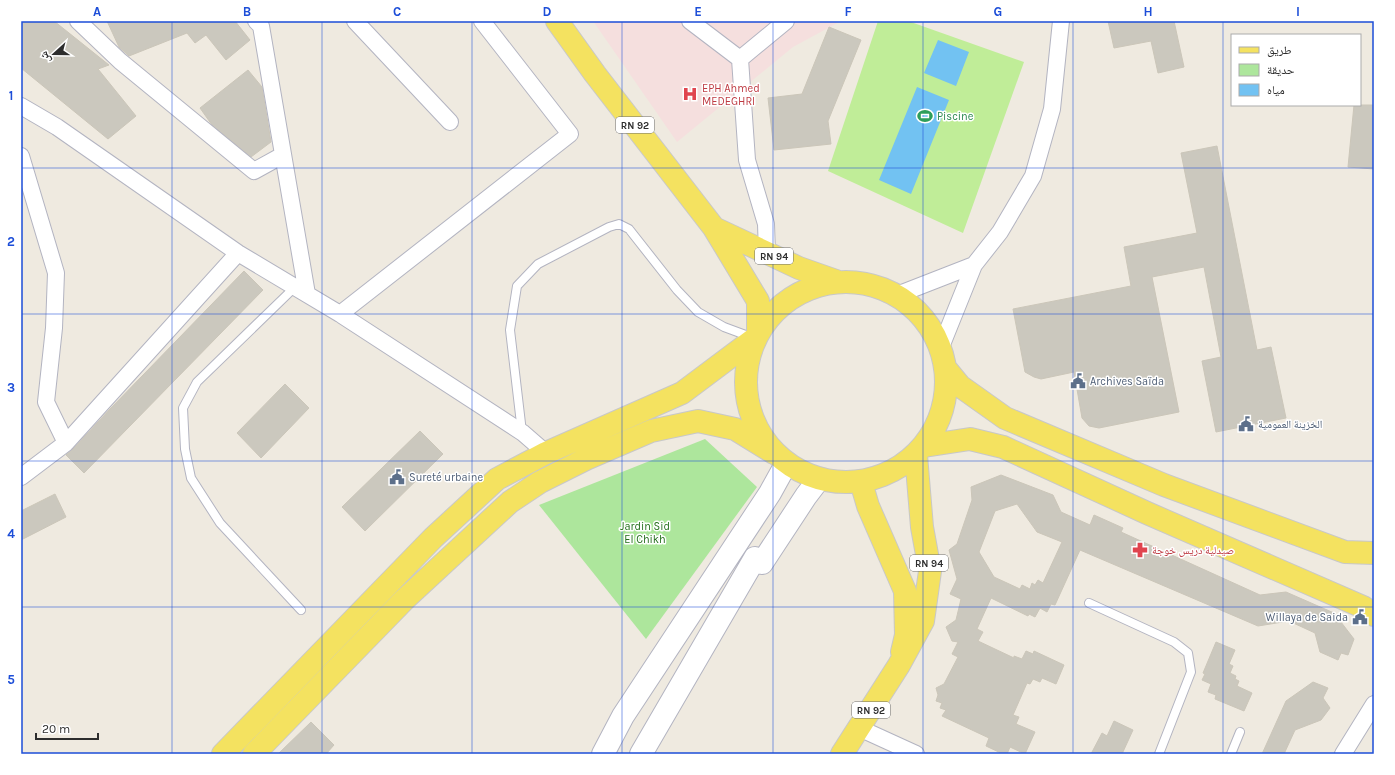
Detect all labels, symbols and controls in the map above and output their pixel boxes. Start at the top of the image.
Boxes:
text: A [93,4,101,19]
text: B [243,4,251,19]
text: C [393,4,401,19]
text: D [543,4,552,19]
text: E [694,4,702,19]
text: F [844,4,852,19]
text: G [994,4,1002,19]
text: H [1143,4,1153,19]
text: I [1296,4,1300,19]
north arrow [34,34,74,74]
legend [1231,34,1361,106]
text: طريق [1267,43,1292,57]
text: ش [37,49,54,65]
text: حديقة [1267,63,1295,77]
place label: EPH Ahmed MEDEGHRI [702,82,760,108]
text: مياه [1267,83,1285,97]
hospital icon: EPH Ahmed MEDEGHRI [681,85,699,103]
text: 1 [9,88,13,103]
sports icon: Piscine [916,107,934,125]
place label: Piscine [937,110,974,123]
road number: RN 92 [616,117,654,133]
text: 2 [7,234,15,249]
road number: RN 94 [755,248,793,264]
public building icon: Archives Saïda [1069,372,1087,390]
place label: Archives Saïda [1090,375,1164,388]
text: 3 [7,380,15,395]
public building icon: الخزينة العمومية [1237,415,1255,433]
place label: الخزينة العمومية [1258,418,1322,431]
public building icon: Sureté urbaine [388,468,406,486]
place label: Sureté urbaine [409,471,483,484]
park label: Jardin Sid El Chikh [620,520,670,546]
text: 4 [7,526,15,541]
pharmacy icon: صيدلية دريس خوجة [1131,541,1149,559]
place label: صيدلية دريس خوجة [1152,544,1234,557]
road number: RN 94 [910,555,948,571]
public building icon: Willaya de Saida [1351,608,1369,626]
place label: Willaya de Saida [1266,611,1348,624]
text: 5 [7,672,15,687]
road number: RN 92 [852,702,890,718]
scale bar [36,715,98,741]
text: 20 m [42,722,70,736]

